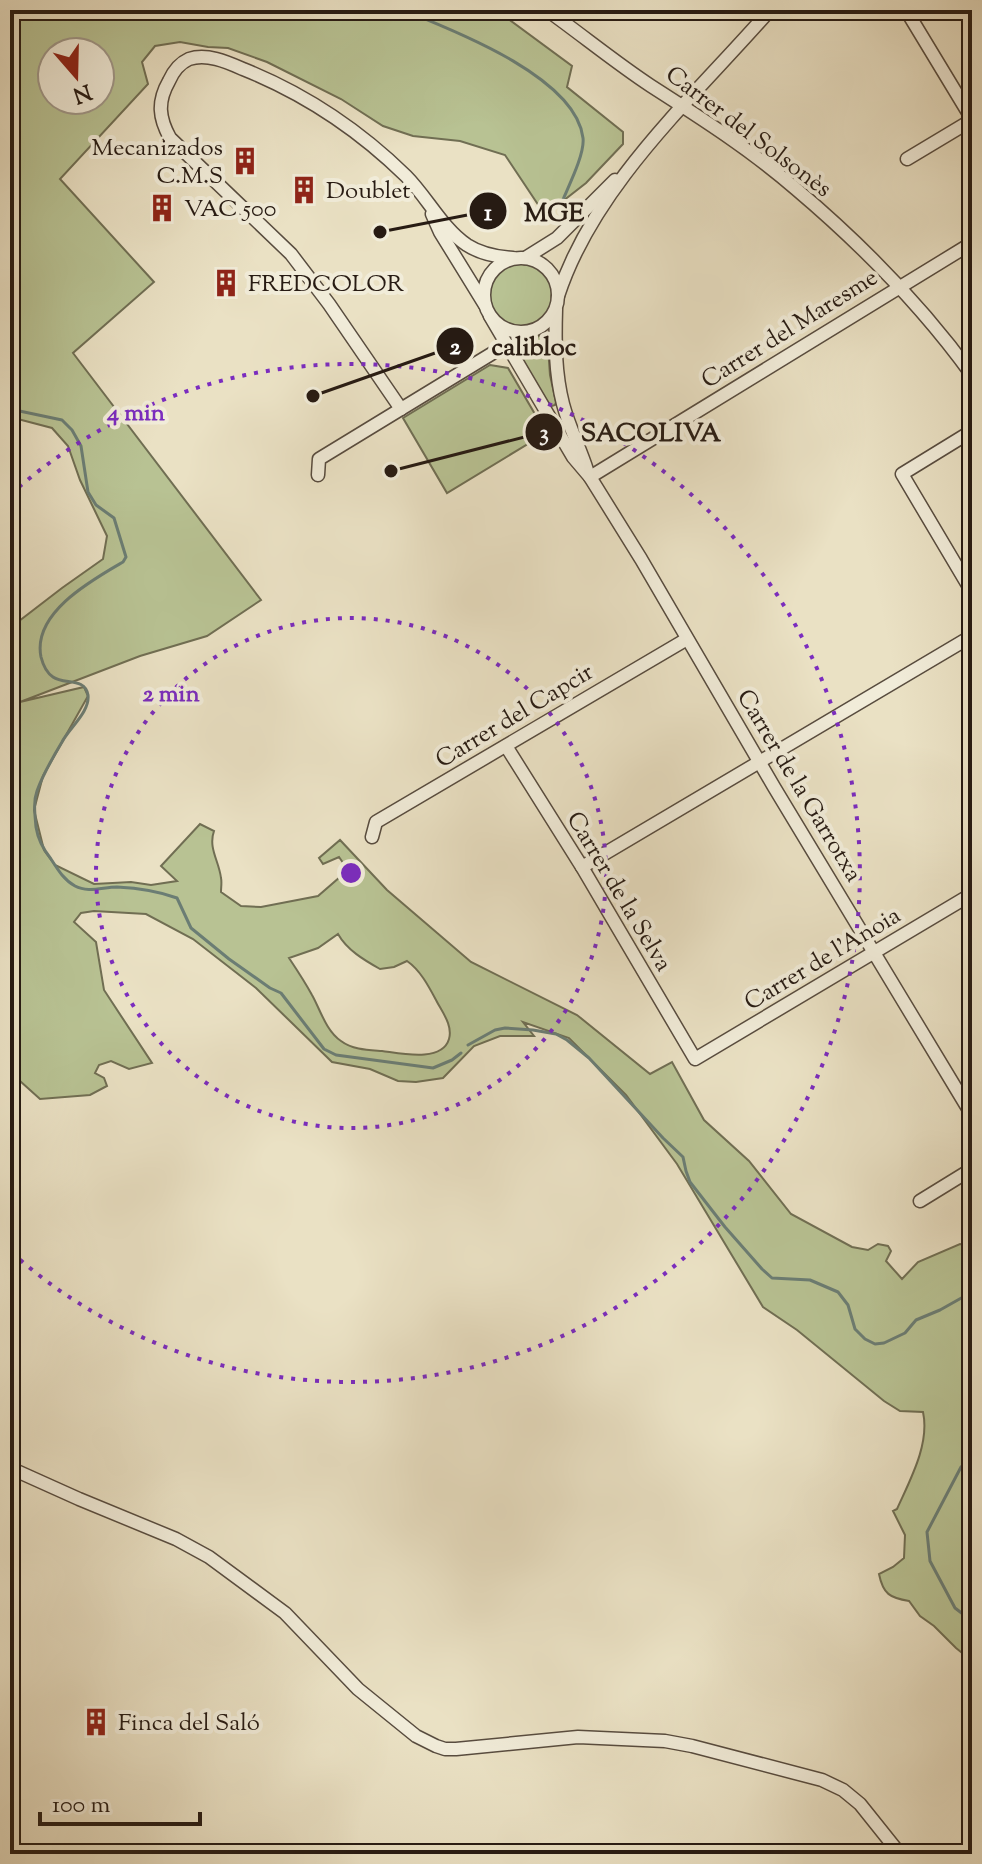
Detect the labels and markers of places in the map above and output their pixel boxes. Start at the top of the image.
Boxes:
place label: Mecanizados C.M.S [92,132,223,194]
building icon: Mecanizados C.M.S [230,146,260,176]
building icon: Doublet [289,175,319,205]
place label: Doublet [326,175,410,209]
callout: MGE [468,186,601,236]
building icon: VAC 500 [147,193,177,223]
place label: VAC 500 [184,193,276,227]
building icon: FREDCOLOR [211,268,241,298]
place label: FREDCOLOR [248,268,405,302]
callout: calibloc [435,321,592,371]
callout: SACOLIVA [524,407,737,457]
centre of rings [337,859,365,887]
building icon: Finca del Saló [81,1707,111,1737]
place label: Finca del Saló [118,1707,260,1741]

